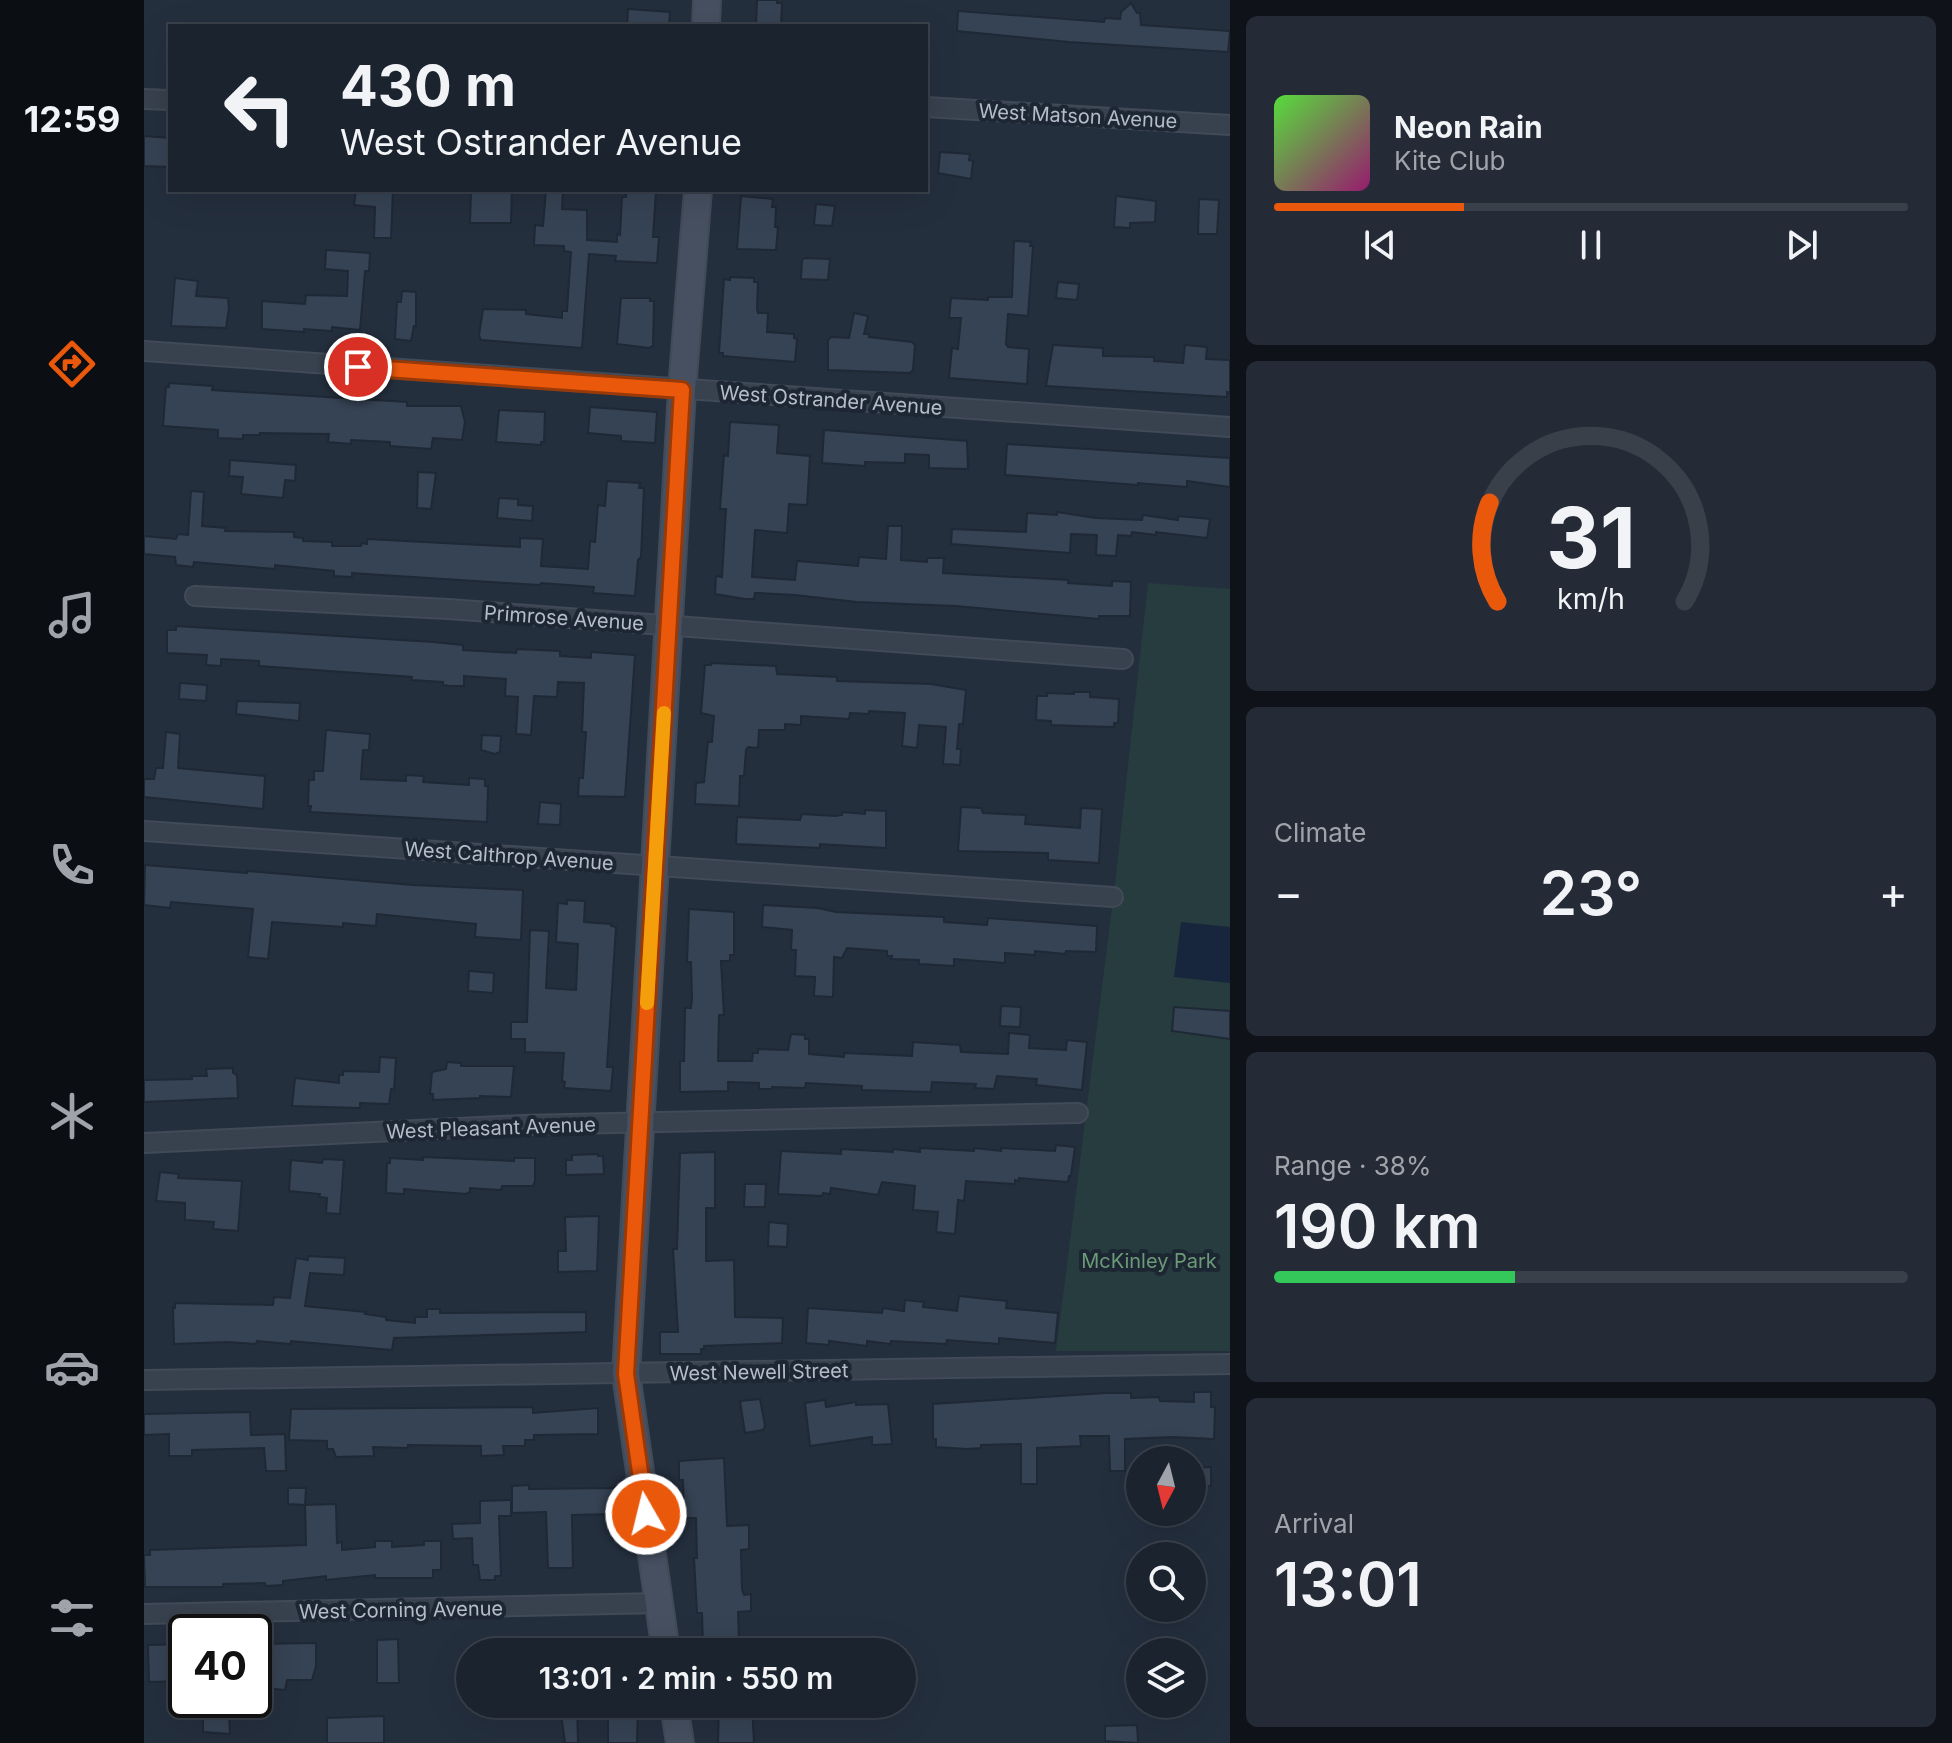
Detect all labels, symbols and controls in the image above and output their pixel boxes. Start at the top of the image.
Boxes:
text: 430 m [340,52,516,120]
icon: left [208,56,312,160]
text: 12:59 [24,97,120,141]
street label: West Matson Avenue [978,99,1178,133]
text: Neon Rain [1394,109,1543,145]
text: West Ostrander Avenue [340,120,742,164]
text: Kite Club [1394,145,1505,176]
icon: previous [1358,223,1402,267]
icon: pause [1569,223,1613,267]
icon: next [1780,223,1824,267]
pin [324,333,392,401]
icon: directions [44,336,100,392]
icon: arrive [336,345,380,389]
street label: West Ostrander Avenue [719,380,943,420]
text: 31 [1546,487,1636,588]
text: km/h [1557,581,1625,616]
icon: music [44,587,100,643]
street label: Primrose Avenue [483,600,645,636]
text: Climate [1274,817,1366,848]
icon: phone [44,837,100,893]
street label: West Calthrop Avenue [404,837,614,875]
text: 23° [1540,857,1642,929]
text: − [1274,866,1303,920]
text: + [1879,866,1908,920]
icon: climate [44,1088,100,1144]
street label: West Pleasant Avenue [386,1112,596,1144]
text: Range · 38% [1274,1150,1431,1181]
text: 190 km [1274,1190,1481,1262]
park label: McKinley Park [1081,1249,1217,1273]
icon: car [44,1339,100,1395]
street label: West Newell Street [669,1358,849,1386]
north arrow [1126,1446,1206,1526]
map controls [1126,1446,1206,1718]
position arrow [604,1472,688,1556]
text: Arrival [1274,1508,1354,1539]
button: search [1126,1542,1206,1622]
text: 13:01 [1274,1548,1422,1620]
icon: filters [44,1590,100,1646]
street label: West Corning Avenue [299,1596,503,1624]
speed limit sign: 40 [168,1614,272,1718]
button: layers [1126,1638,1206,1718]
text: 13:01 · 2 min · 550 m [539,1660,833,1696]

